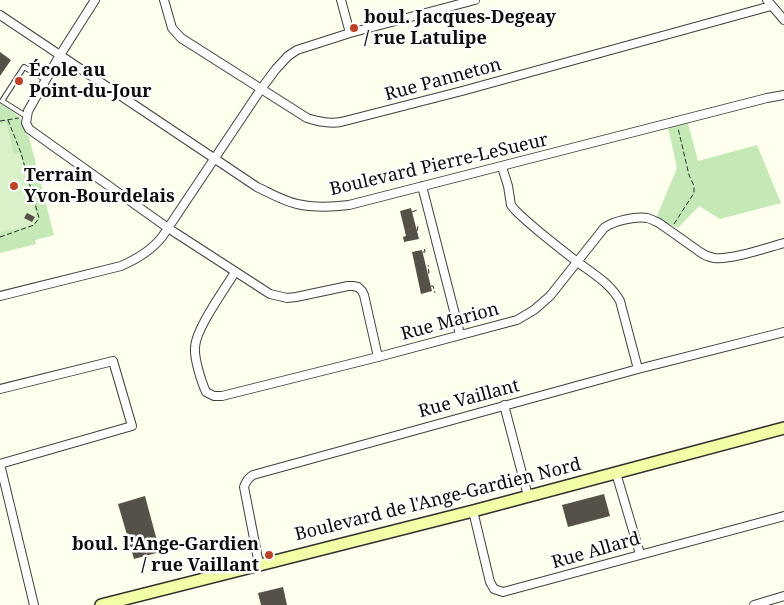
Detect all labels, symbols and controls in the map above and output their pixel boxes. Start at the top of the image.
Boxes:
place label: boul. Jacques-Degeay / rue Latulipe [364,7,556,50]
marker: boul. Jacques-Degeay / rue Latulipe [348,22,360,34]
street label: Rue Panneton [382,54,504,106]
place label: École au Point-du-Jour [29,60,152,102]
marker: École au Point-du-Jour [13,75,25,87]
street label: Boulevard Pierre-LeSueur [328,129,550,201]
place label: Terrain Yvon-Bourdelais [24,165,175,208]
marker: Terrain Yvon-Bourdelais [8,180,20,192]
street label: Rue Marion [399,299,501,345]
street label: Rue Vaillant [416,375,522,423]
street label: Boulevard de l'Ange-Gardien Nord [293,454,583,546]
street label: Rue Allard [549,528,643,574]
place label: boul. l'Ange-Gardien / rue Vaillant [72,534,259,576]
marker: boul. l'Ange-Gardien / rue Vaillant [263,549,275,561]

